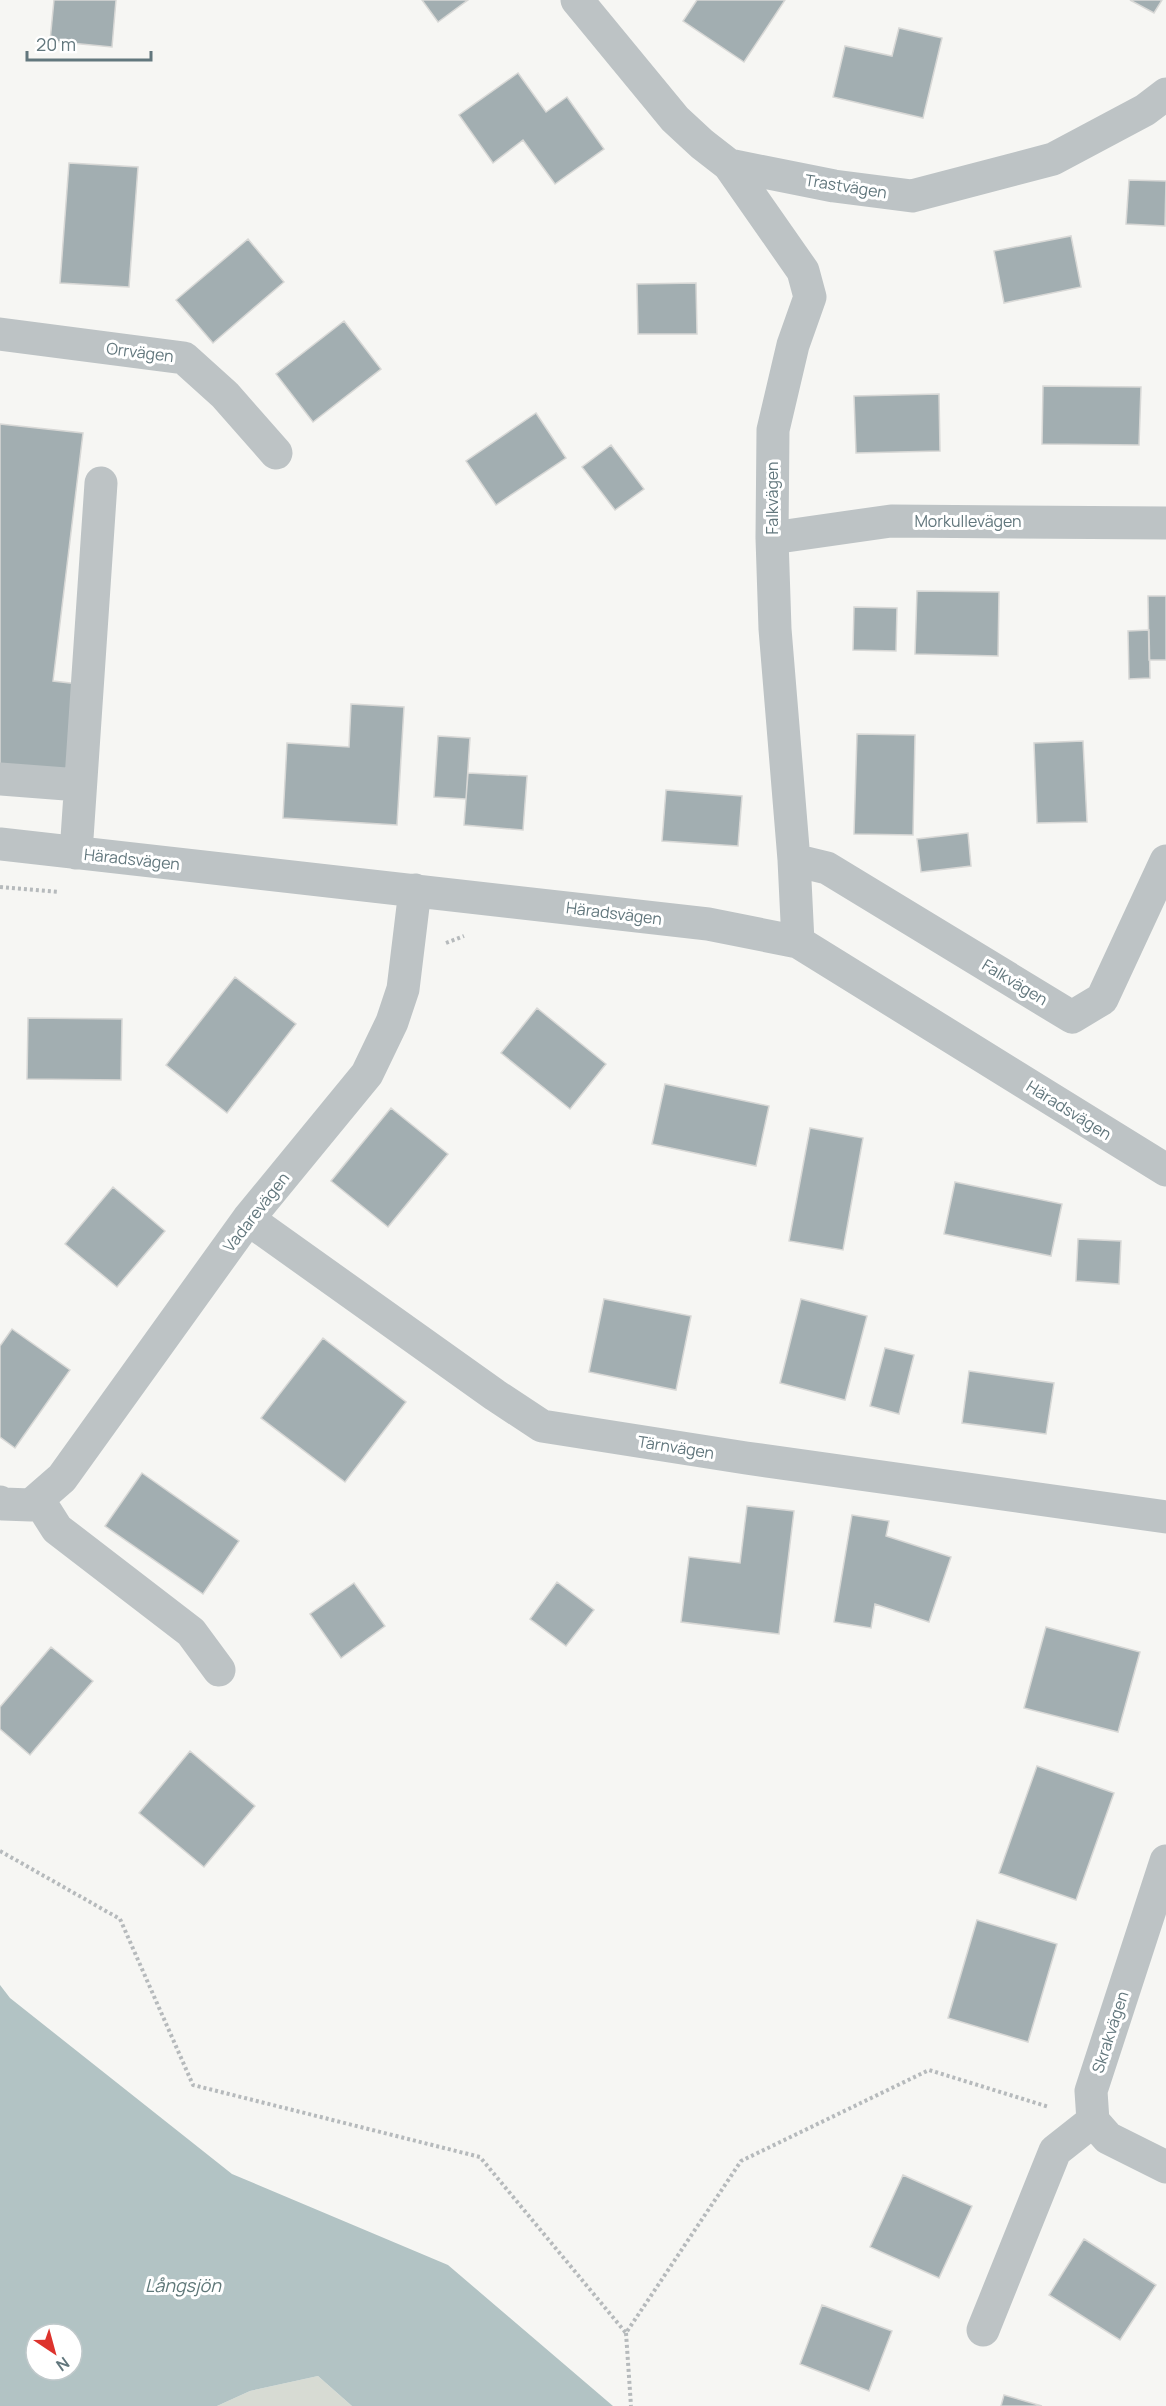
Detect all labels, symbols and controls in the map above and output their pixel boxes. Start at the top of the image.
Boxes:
scale bar [27,24,152,62]
text: 20 m [36,32,76,56]
street label: Trastvägen [804,169,888,203]
street label: Orrvägen [105,337,175,367]
street label: Falkvägen [761,462,783,534]
street label: Morkullevägen [914,510,1022,532]
street label: Häradsvägen [83,843,181,875]
street label: Häradsvägen [565,896,663,930]
street label: Falkvägen [978,954,1052,1010]
street label: Häradsvägen [1022,1075,1116,1145]
street label: Vadarevägen [218,1168,294,1256]
street label: Tärnvägen [636,1430,716,1464]
street label: Skrakvägen [1086,1988,1134,2076]
water label: Långsjön [145,2273,222,2297]
north arrow [24,2322,84,2382]
text: N [52,2352,74,2376]

